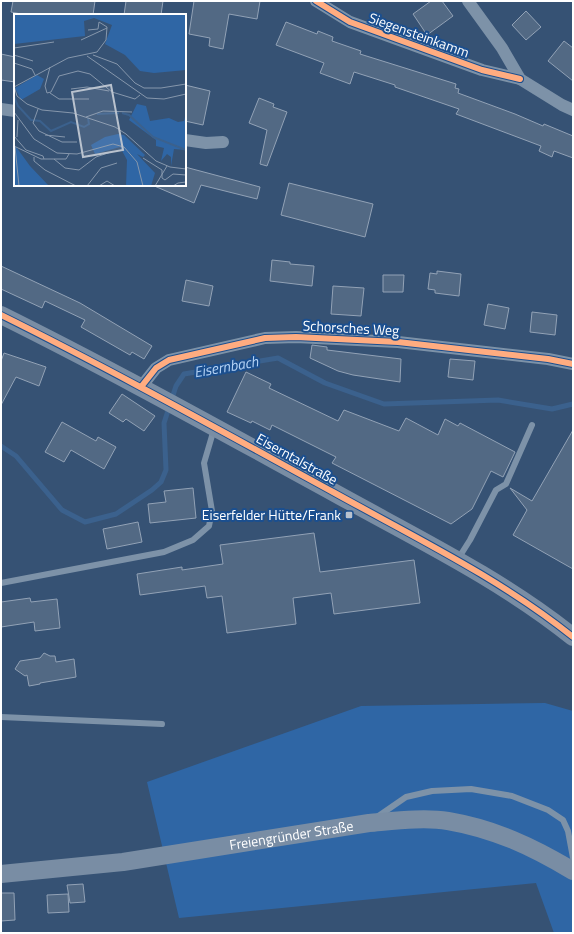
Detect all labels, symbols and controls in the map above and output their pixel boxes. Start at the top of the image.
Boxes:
street label: Siegensteinkamm [366,7,472,62]
inset map [14,14,186,186]
street label: Schorsches Weg [302,314,400,341]
water label: Eisernbach [192,349,260,383]
street label: Eiserntalstraße [253,427,342,490]
place label: Eiserfelder Hütte/Frank [202,504,341,525]
marker: Eiserfelder Hütte/Frank [344,510,354,520]
street label: Freiengründer Straße [228,815,355,855]

